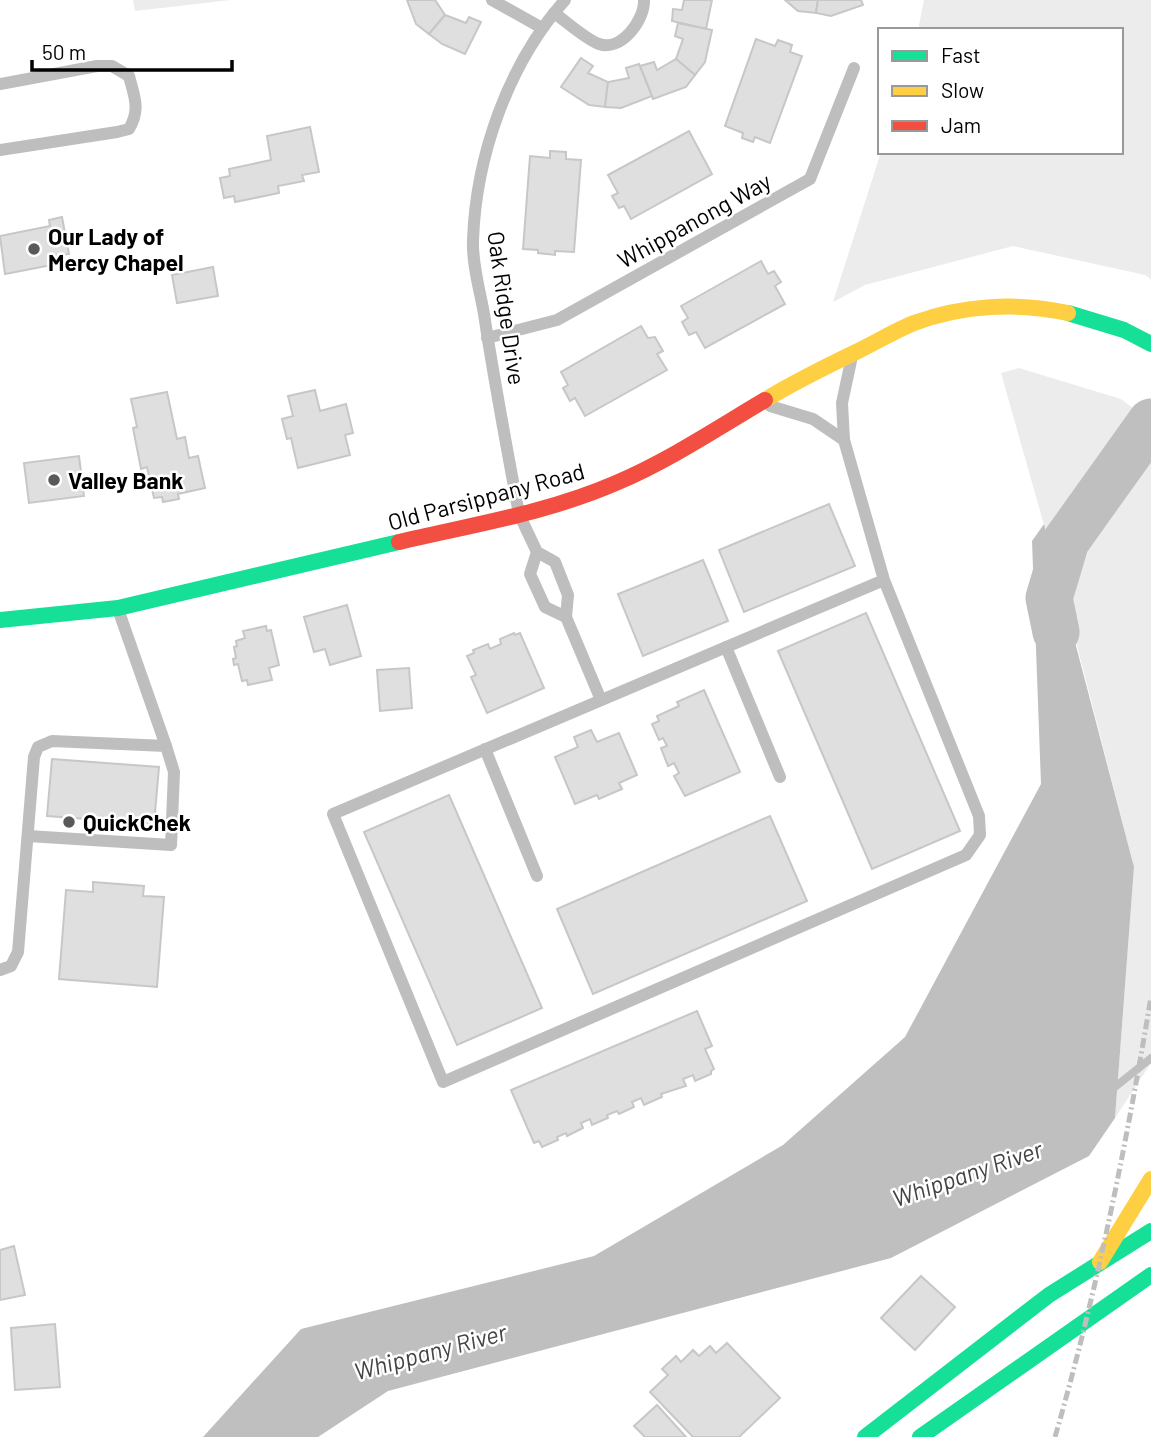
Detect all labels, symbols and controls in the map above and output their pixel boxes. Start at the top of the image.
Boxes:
scale bar [32,28,231,72]
legend [878,28,1123,154]
text: 50 m [42,39,86,64]
text: Fast [941,42,981,67]
text: Slow [941,77,984,102]
text: Jam [941,112,981,137]
street label: Whippanong Way [612,166,776,274]
place label: Our Lady of Mercy Chapel [48,222,184,276]
street label: Oak Ridge Drive [482,229,532,387]
marker: Our Lady of Mercy Chapel [26,241,42,257]
street label: Old Parsippany Road [384,456,588,536]
place label: Valley Bank [68,466,184,494]
marker: Valley Bank [46,472,62,488]
place label: QuickChek [83,808,191,836]
marker: QuickChek [61,814,77,830]
water label: Whippany River [888,1133,1047,1212]
water label: Whippany River [350,1316,511,1385]

